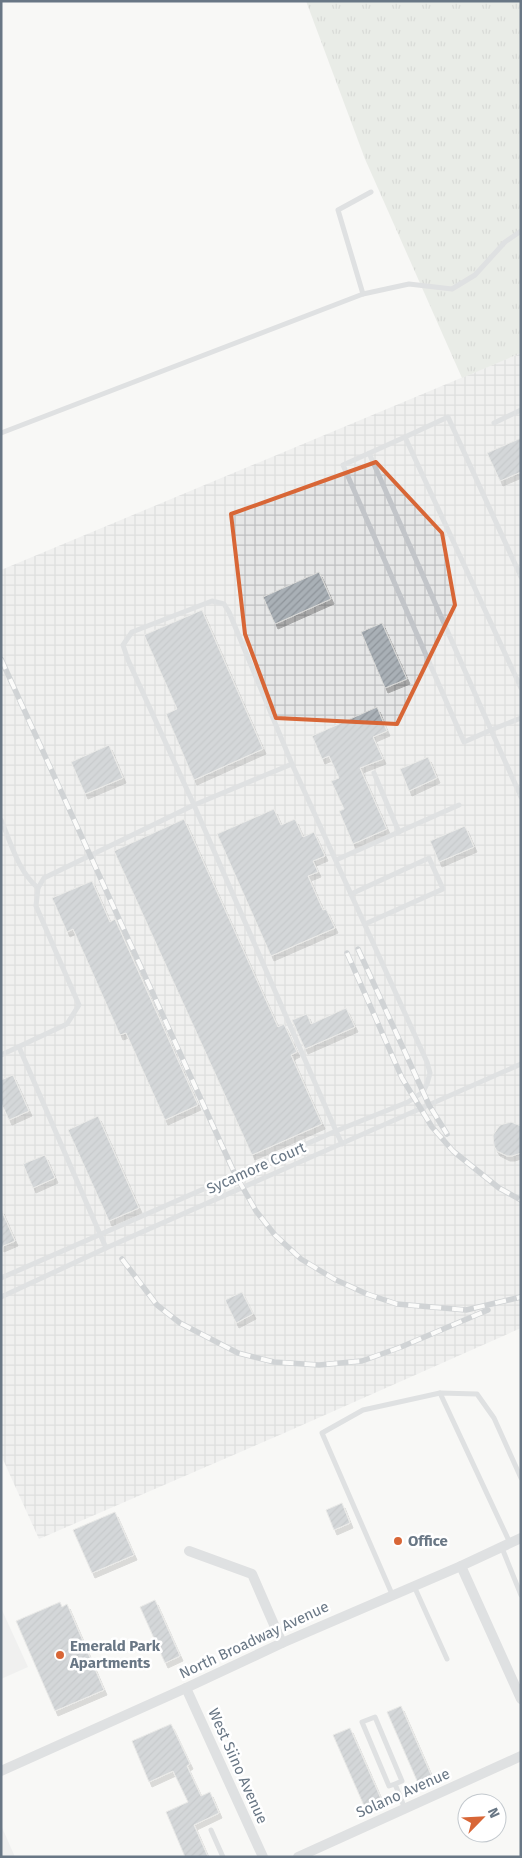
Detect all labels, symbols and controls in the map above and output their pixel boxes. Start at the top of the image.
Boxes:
street label: Sycamore Court [204,1138,309,1198]
place label: Office [408,1532,448,1550]
marker: Office [392,1535,404,1547]
street label: North Broadway Avenue [176,1597,332,1683]
place label: Emerald Park Apartments [69,1637,161,1672]
marker: Emerald Park Apartments [54,1649,66,1661]
street label: West Siino Avenue [204,1705,272,1827]
street label: Solano Avenue [353,1764,453,1822]
north arrow [457,1793,507,1843]
text: N [484,1805,503,1821]

